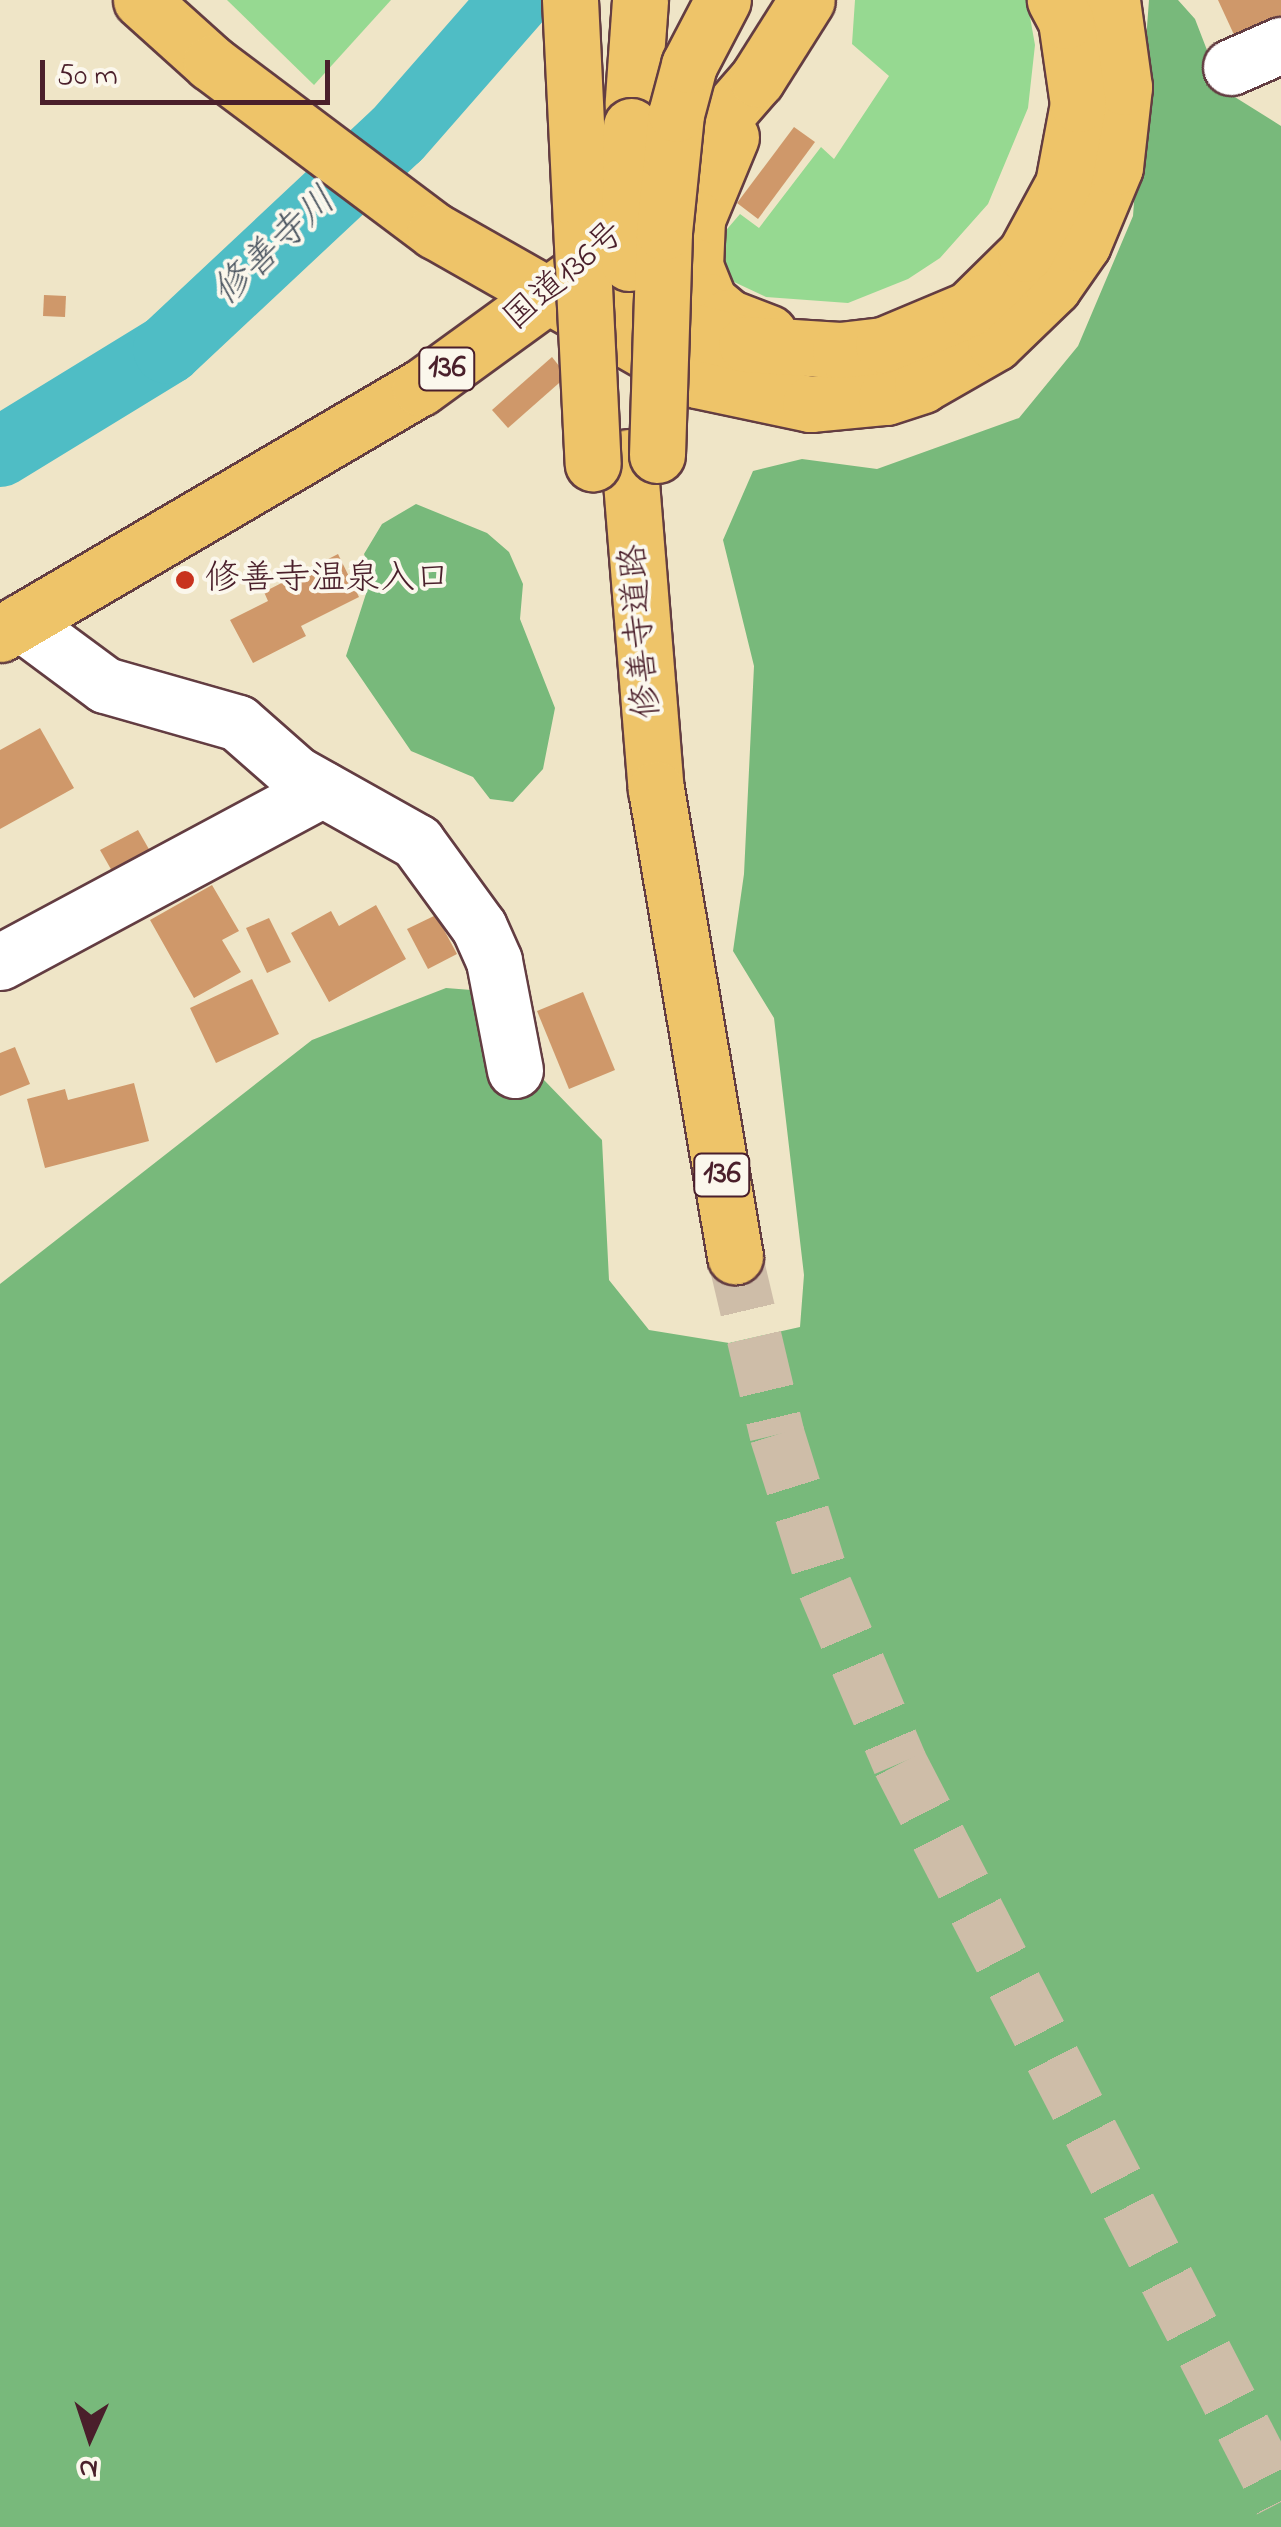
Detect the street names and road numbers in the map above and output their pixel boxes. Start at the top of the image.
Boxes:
street label: 国道136号 [496,213,634,341]
road number: 136 [417,342,477,396]
street label: 修善寺道路 [613,542,671,720]
road number: 136 [692,1148,752,1202]

